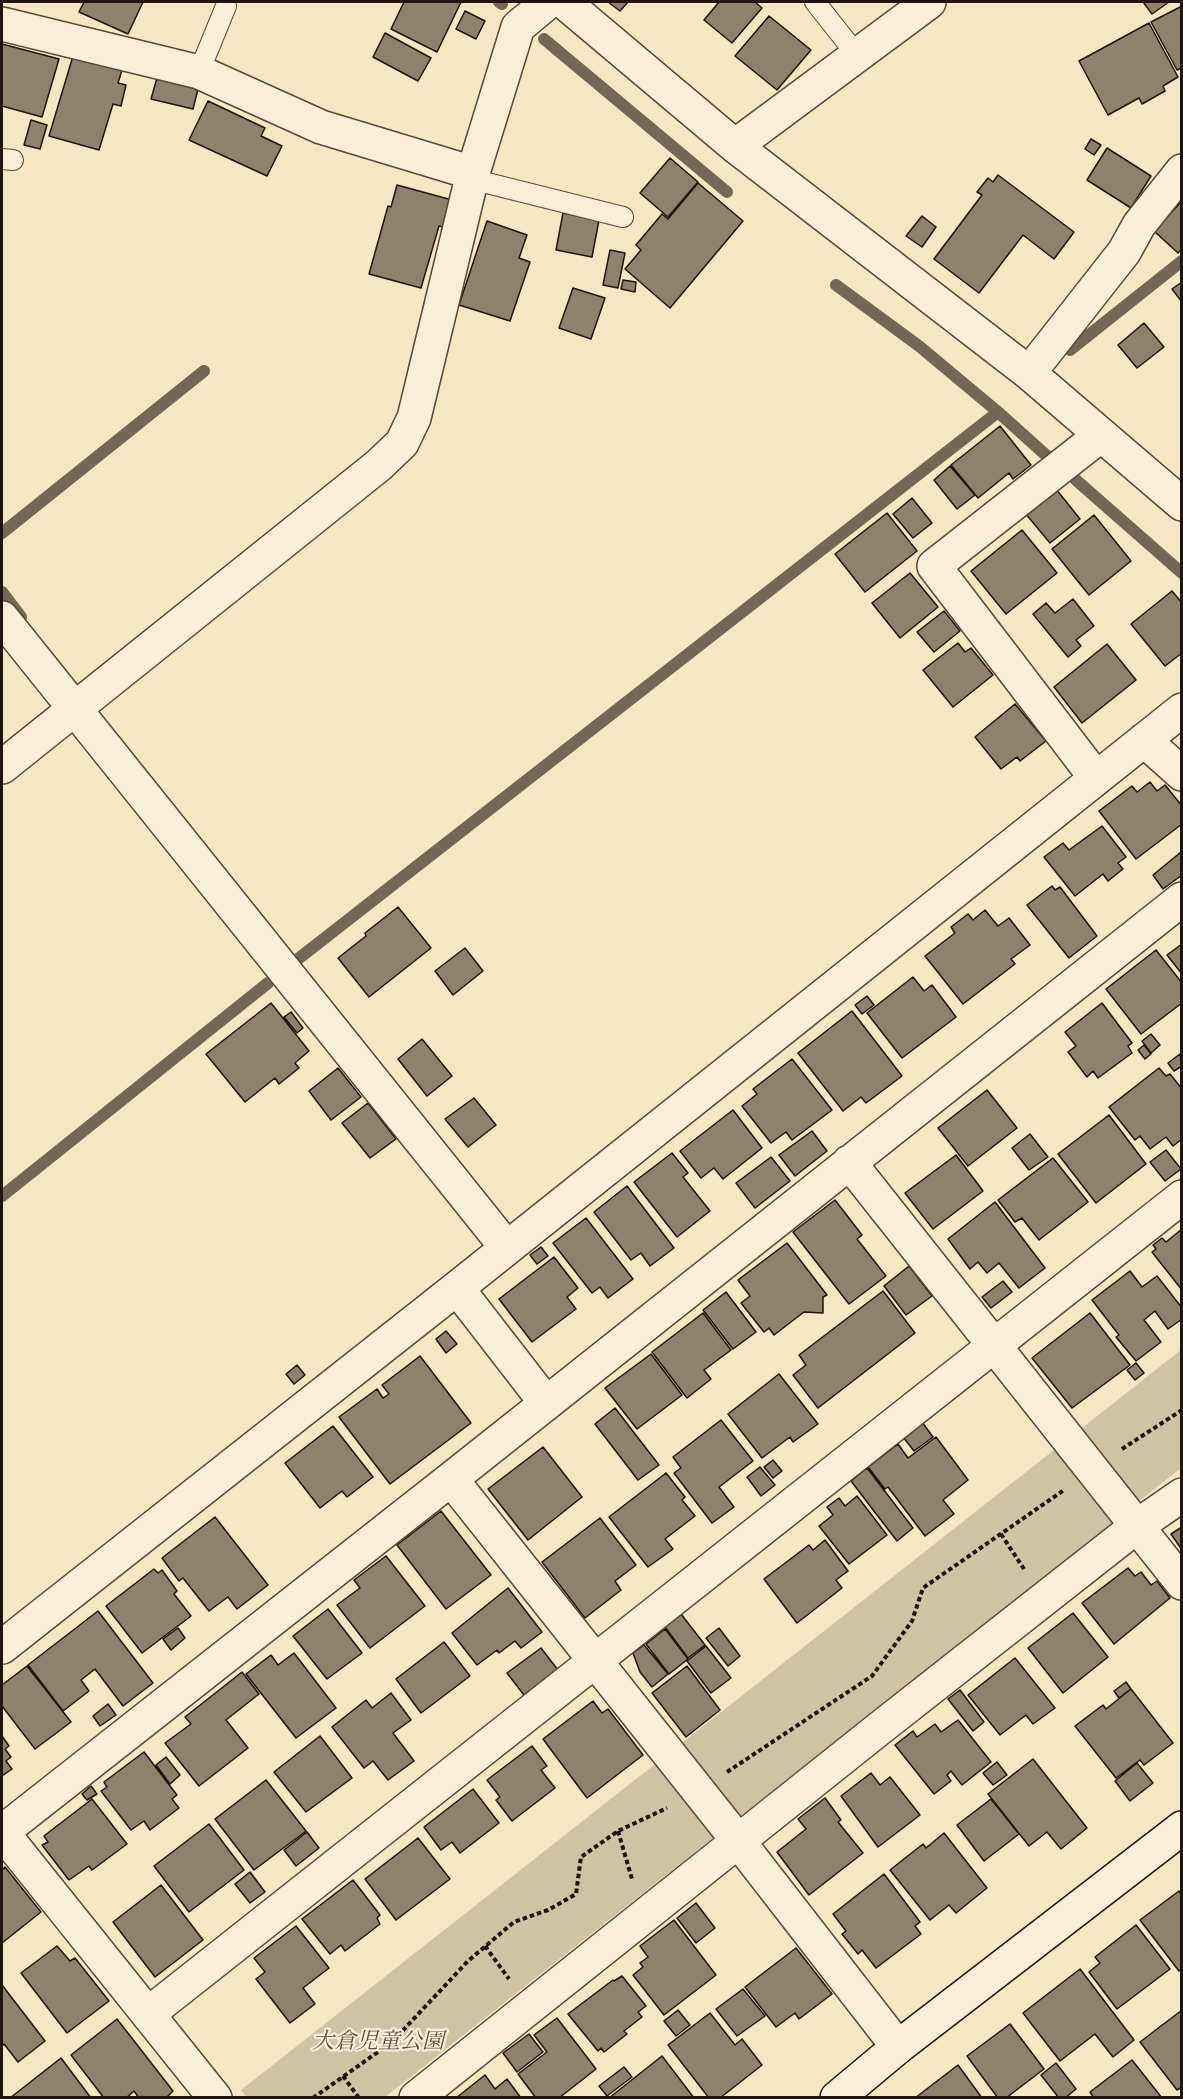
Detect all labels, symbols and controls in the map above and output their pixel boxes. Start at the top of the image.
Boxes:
park label: 大倉児童公園 [312,2030,444,2056]

